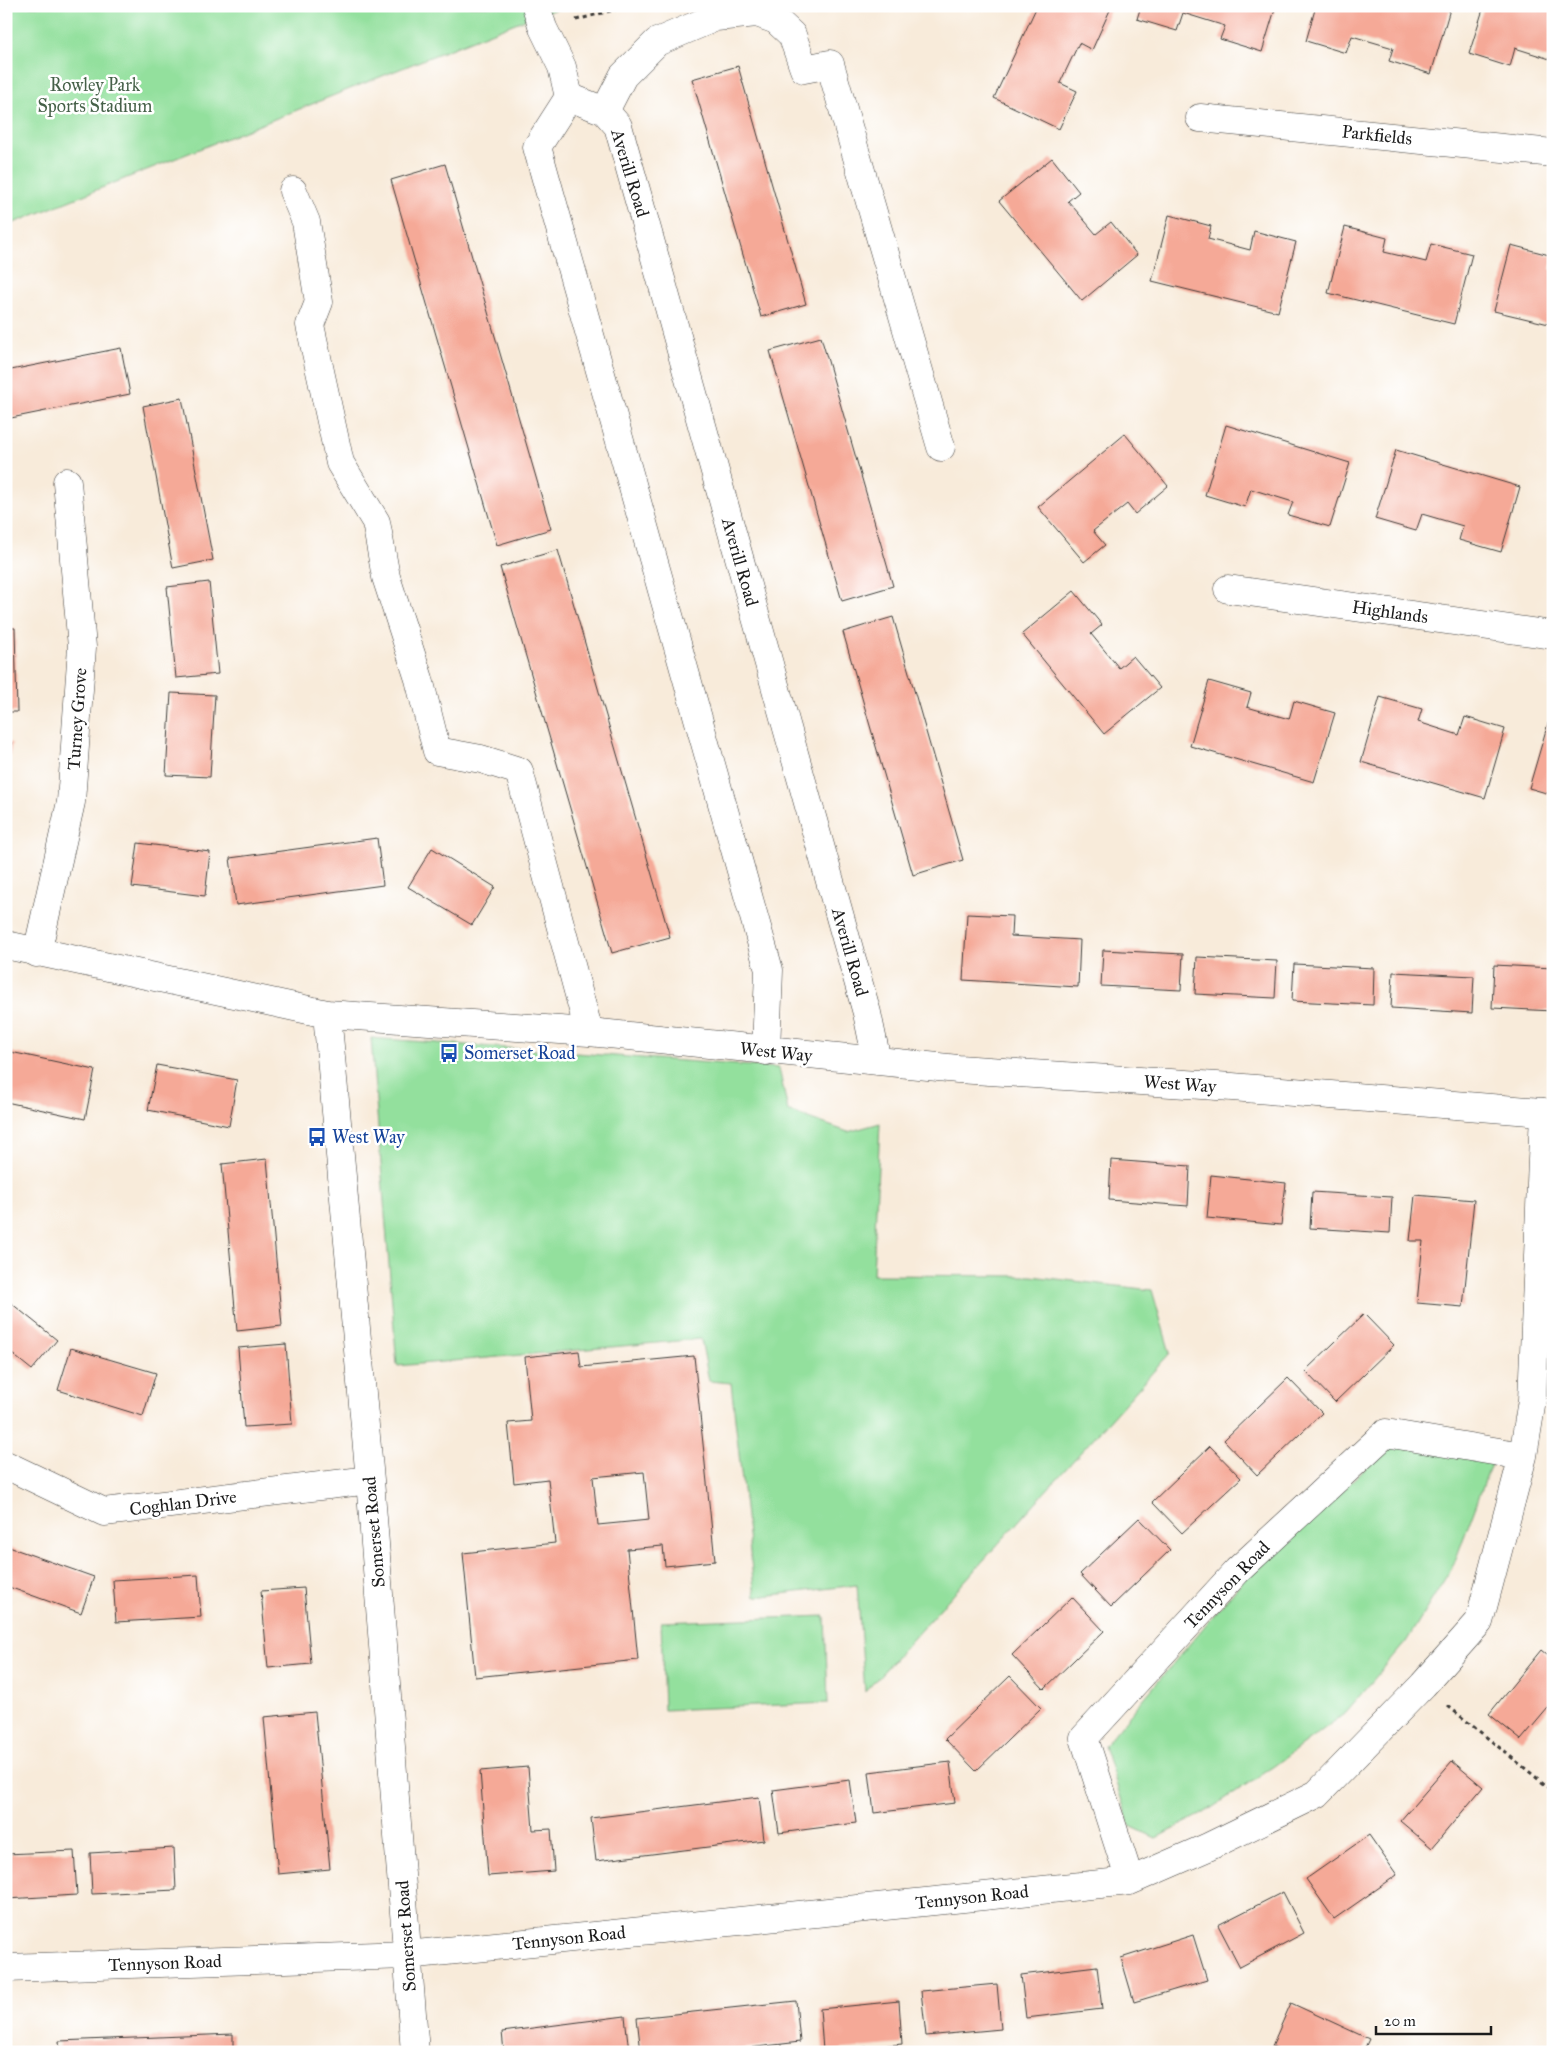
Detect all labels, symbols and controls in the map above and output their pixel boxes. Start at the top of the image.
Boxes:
park label: Rowley Park Sports Stadium [38,74,153,117]
street label: Parkfields [1341,120,1413,150]
street label: Averill Road [606,125,654,220]
street label: Averill Road [717,514,763,609]
street label: Highlands [1350,596,1430,629]
street label: Turney Grove [62,667,92,771]
street label: Averill Road [827,904,873,999]
street label: West Way [739,1037,814,1067]
bus stop icon: Somerset Road [438,1042,460,1064]
place label: Somerset Road [464,1042,575,1064]
street label: West Way [1143,1070,1218,1098]
bus stop icon: West Way [306,1126,328,1148]
place label: West Way [332,1126,405,1148]
street label: Somerset Road [358,1476,390,1588]
street label: Coghlan Drive [128,1486,238,1521]
street label: Tennyson Road [1180,1536,1274,1634]
street label: Somerset Road [391,1880,421,1992]
street label: Tennyson Road [914,1880,1030,1914]
street label: Tennyson Road [511,1921,627,1955]
street label: Tennyson Road [108,1950,222,1976]
scale bar [1376,2003,1492,2035]
text: 20 m [1384,2012,1416,2030]

